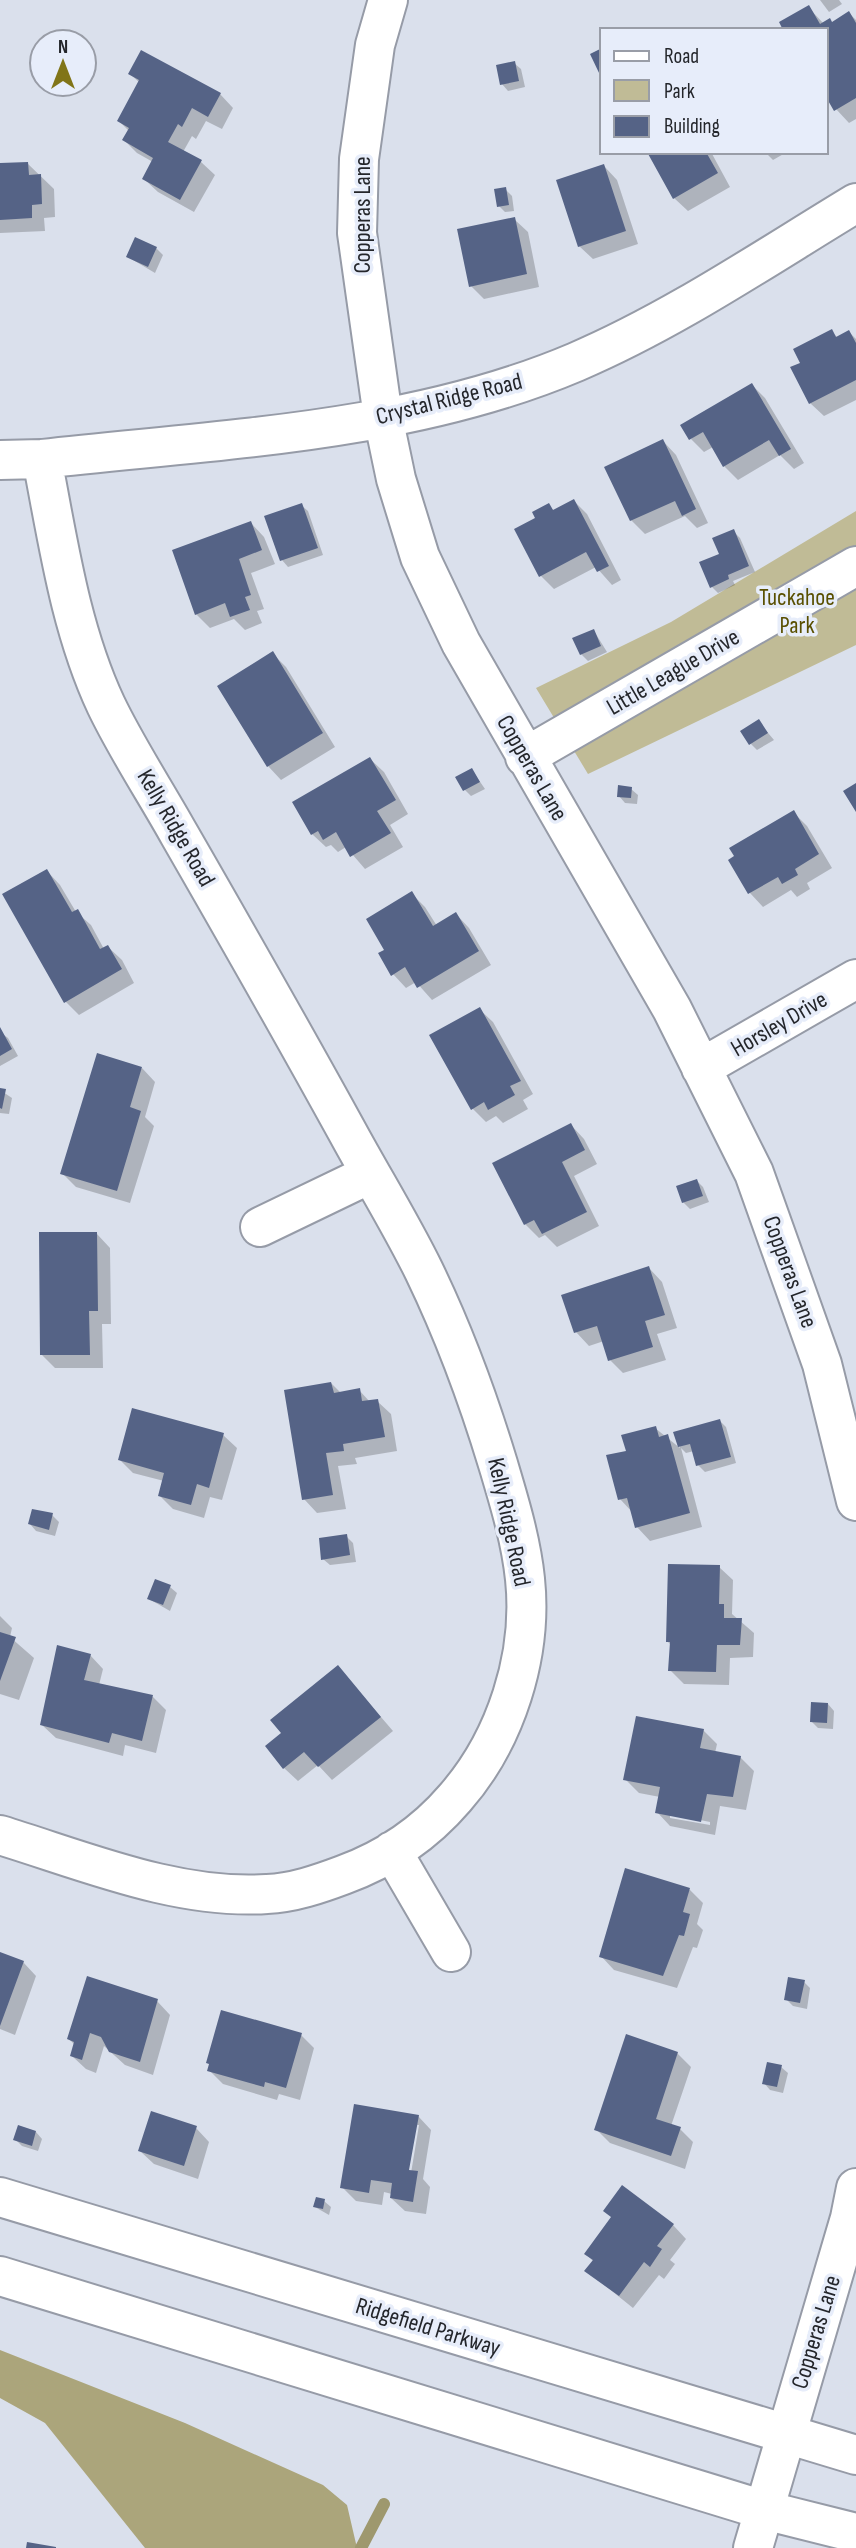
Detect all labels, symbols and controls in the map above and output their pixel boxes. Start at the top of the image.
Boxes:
north arrow [28,28,98,98]
legend [600,28,828,154]
text: N [58,36,68,59]
text: Road [664,44,699,69]
text: Park [664,79,695,104]
text: Building [664,114,720,139]
street label: Copperas Lane [348,156,377,274]
street label: Crystal Ridge Road [373,367,525,431]
park label: Tuckahoe Park [759,583,835,640]
street label: Little League Drive [602,622,744,722]
street label: Copperas Lane [490,710,574,826]
street label: Kelly Ridge Road [131,764,221,892]
street label: Horsley Drive [726,985,832,1063]
street label: Copperas Lane [756,1212,824,1332]
street label: Kelly Ridge Road [481,1455,537,1589]
street label: Copperas Lane [785,2272,847,2392]
street label: Ridgefield Parkway [352,2291,504,2363]

